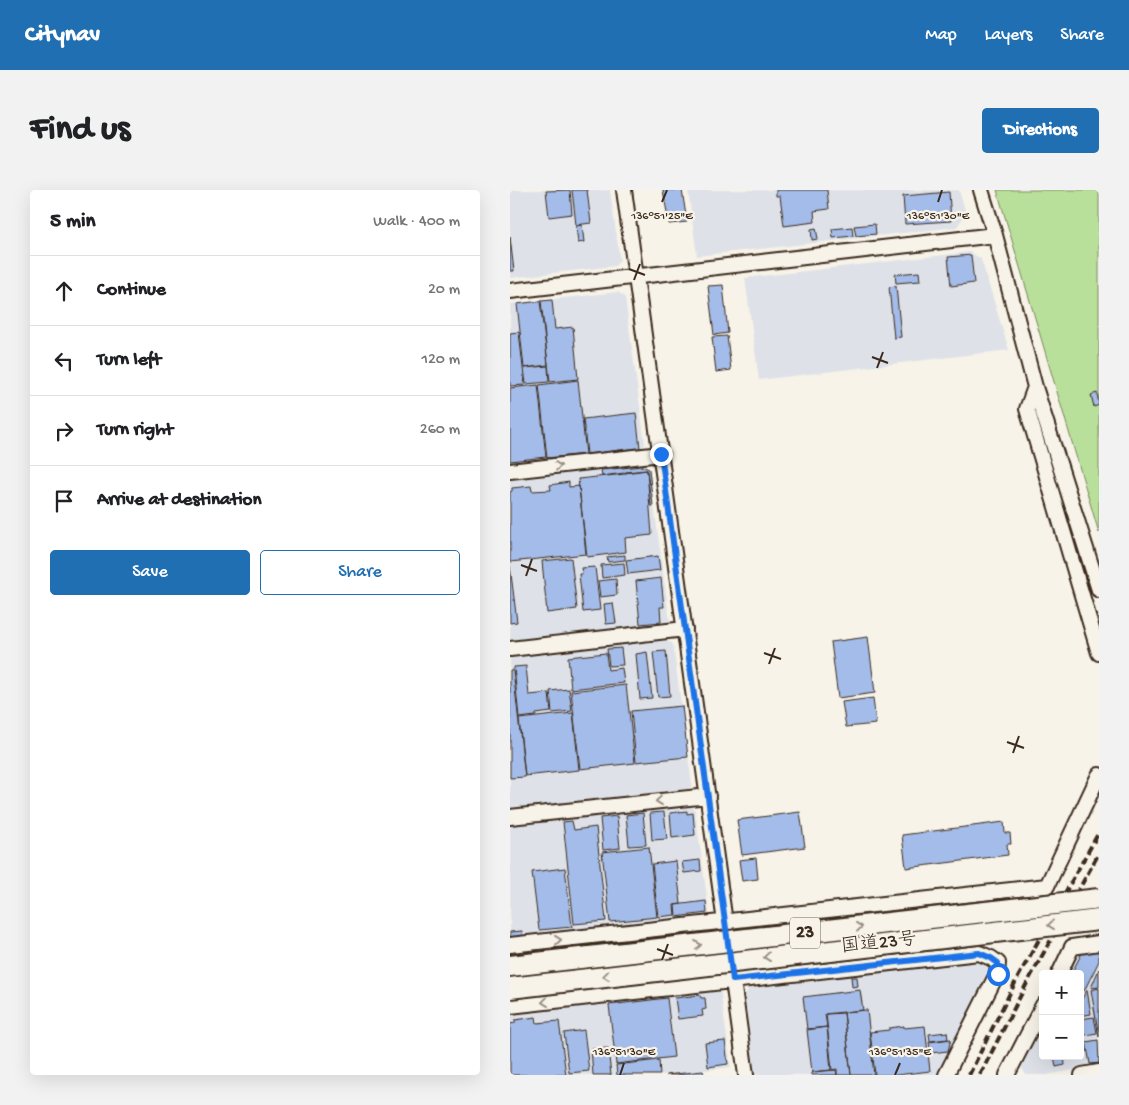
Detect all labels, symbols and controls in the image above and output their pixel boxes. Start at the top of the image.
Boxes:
text: Citynav [25,21,100,50]
text: Map [925,25,957,46]
text: Layers [985,25,1032,46]
text: Share [1060,25,1104,46]
button: Directions [982,108,1099,153]
text: Find us [30,110,130,151]
text: 5 min [50,210,95,235]
text: 136°51'25"E [630,210,693,224]
text: 136°51'30"E [906,210,970,224]
text: Walk · 400 m [373,213,460,232]
icon: ahead [50,277,78,305]
text: Continue [97,279,166,302]
text: 20 m [428,281,460,300]
icon: left [50,347,78,375]
text: Turn left [97,349,161,372]
text: 120 m [421,351,460,370]
icon: right [50,417,78,445]
text: Turn right [97,419,173,442]
text: 260 m [420,421,460,440]
route end [650,443,673,466]
one-way arrow [555,461,563,472]
icon: arrive [50,487,78,515]
text: Arrive at destination [97,489,261,512]
button: Save [50,550,250,595]
button: Share [260,550,460,595]
one-way arrow [655,795,663,806]
road number: 23 [790,918,820,948]
one-way arrow [1046,919,1054,930]
one-way arrow [855,922,863,933]
street label: 国道23号 [840,928,918,959]
one-way arrow [555,935,563,946]
one-way arrow [694,940,702,951]
one-way arrow [763,951,771,962]
route start [987,963,1010,986]
one-way arrow [602,970,610,981]
map controls [1039,970,1084,1060]
button: + [1039,970,1084,1015]
one-way arrow [541,996,549,1007]
button: − [1039,1015,1084,1060]
text: 136°51'30"E [592,1046,656,1060]
text: 136°51'35"E [868,1046,931,1060]

